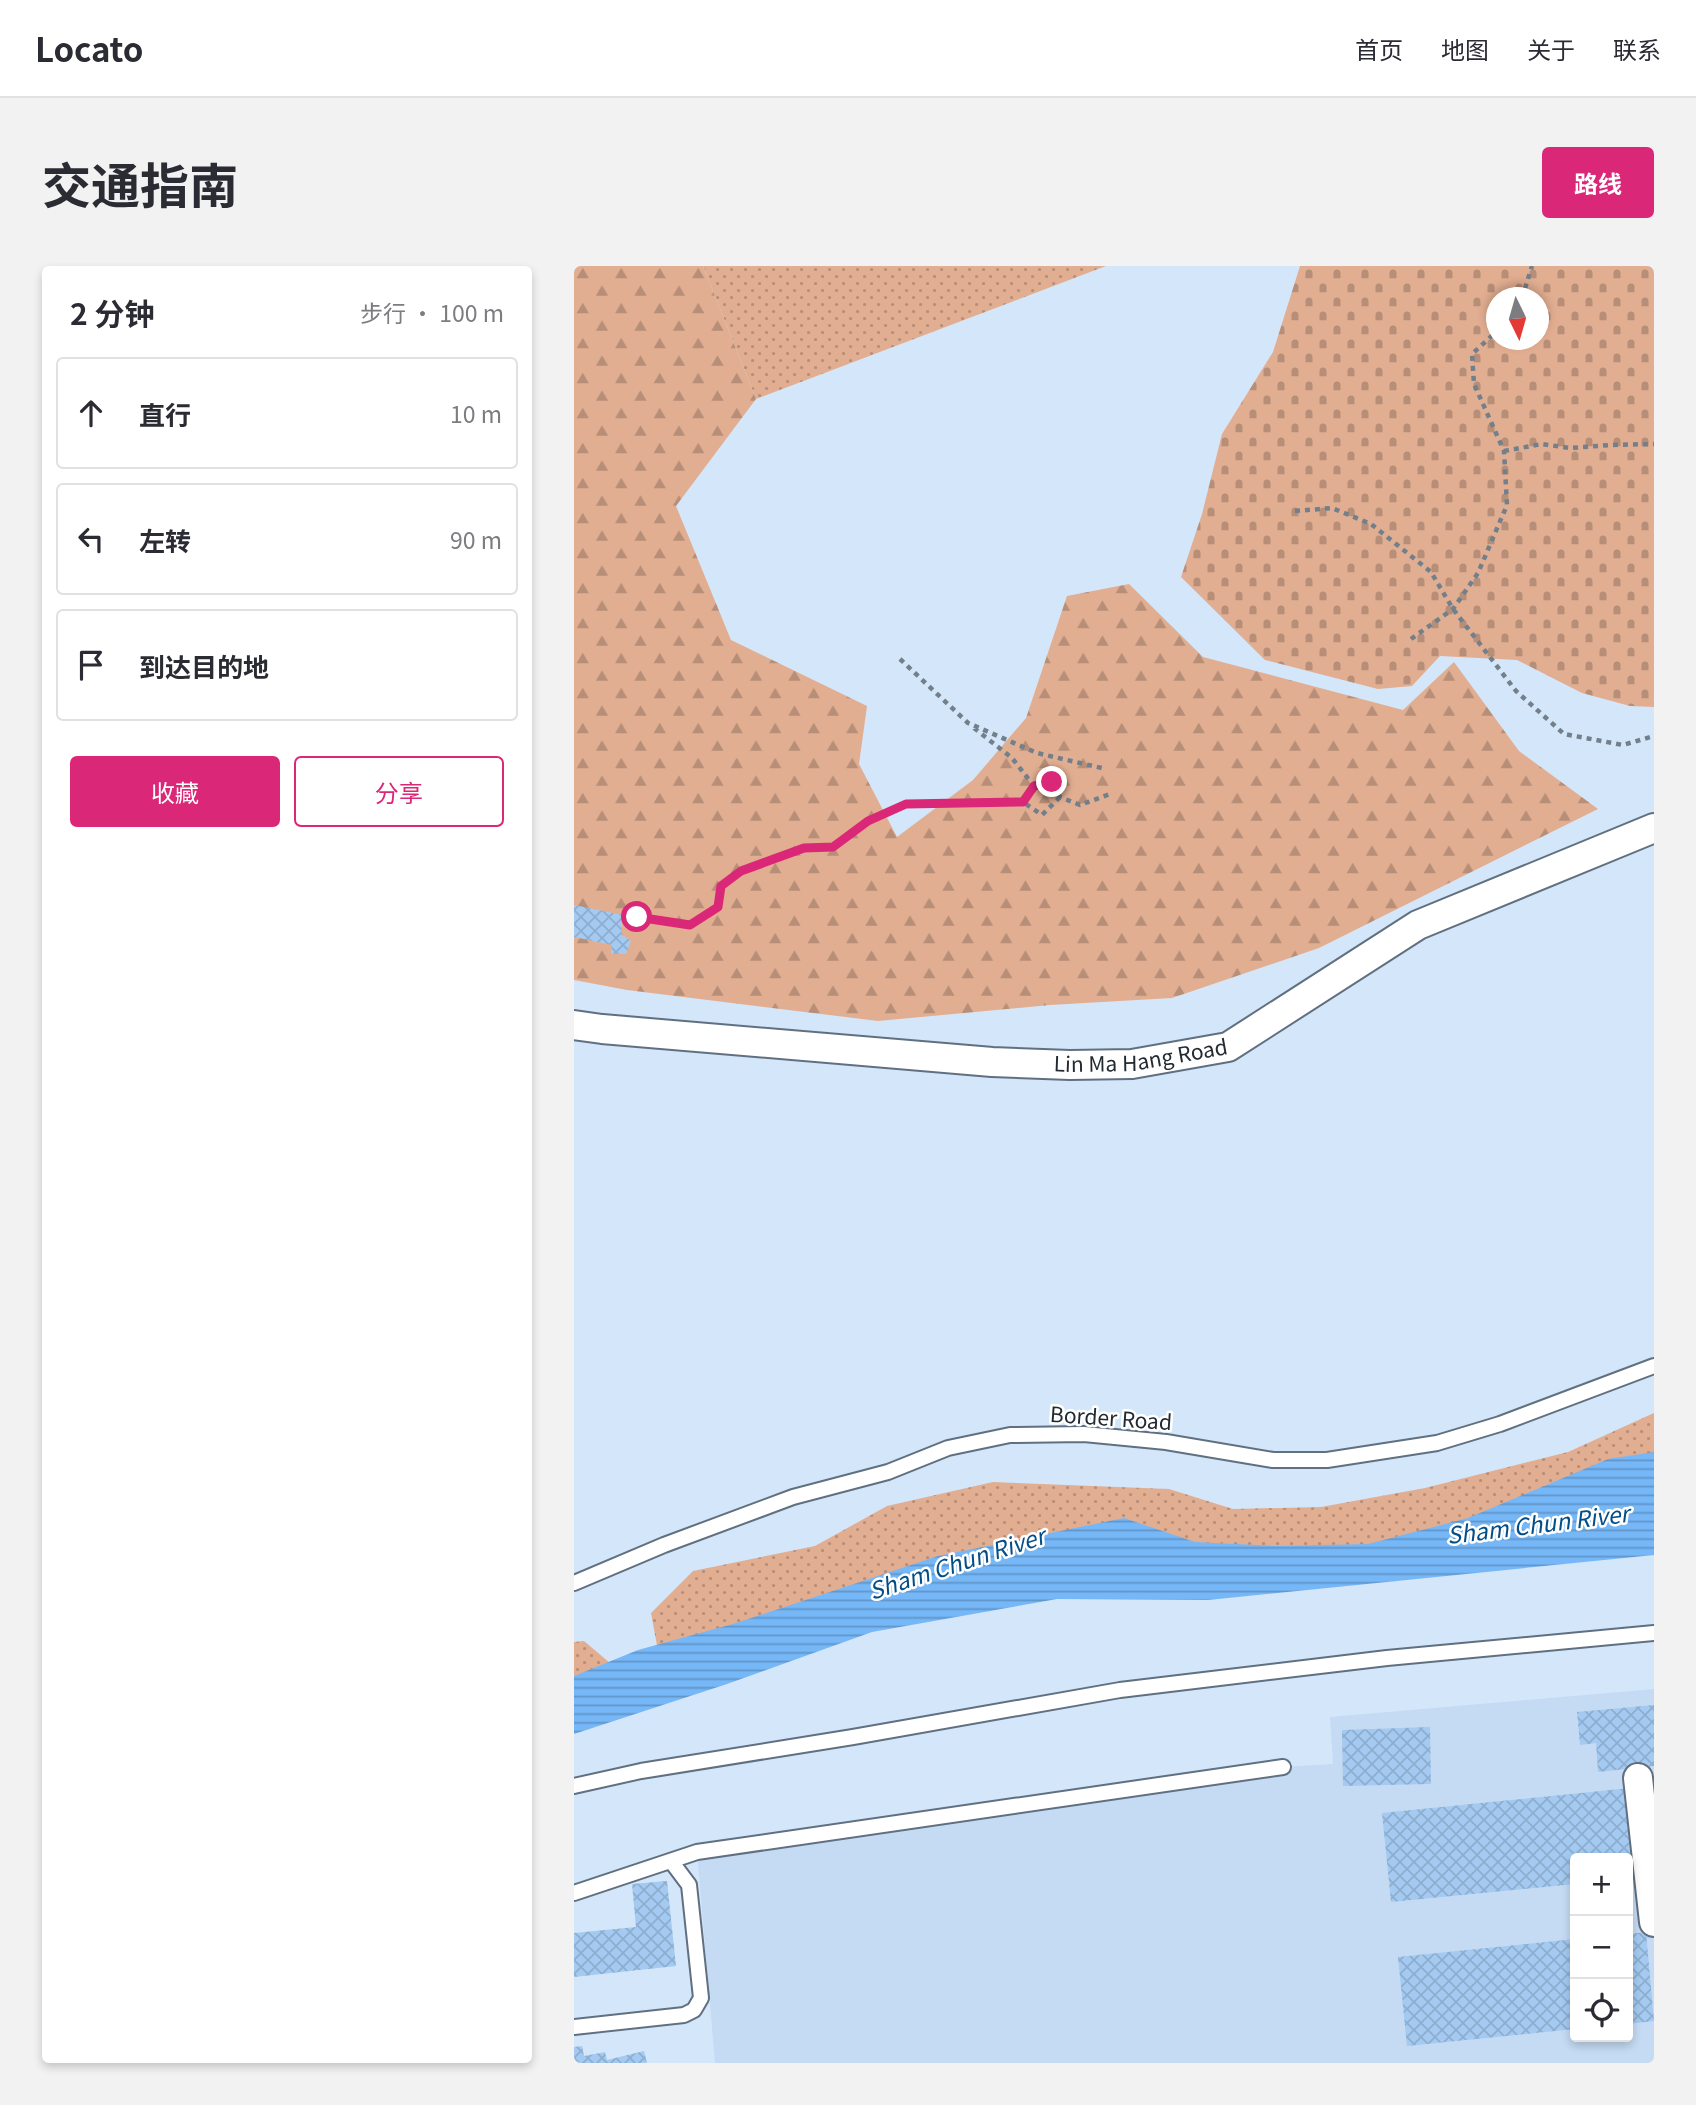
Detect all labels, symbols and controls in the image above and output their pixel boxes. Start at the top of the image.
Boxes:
text: Locato [35,24,143,72]
text: 首页 [1355,31,1403,66]
text: 地图 [1441,31,1489,66]
text: 关于 [1527,31,1575,66]
text: 联系 [1613,31,1661,66]
text: 交通指南 [42,147,238,218]
button: 路线 [1542,147,1654,218]
north arrow [1486,287,1549,350]
text: 2 分钟 [70,290,155,334]
text: 步行 · 100 m [360,295,504,329]
icon: ahead [72,394,110,432]
text: 直行 [139,395,191,432]
text: 10 m [450,396,502,430]
icon: left [72,520,110,558]
text: 左转 [139,521,191,558]
text: 90 m [450,522,502,556]
icon: arrive [72,646,110,684]
text: 到达目的地 [139,647,269,684]
button: 收藏 [70,756,280,827]
button: 分享 [294,756,504,827]
route end [1036,766,1067,797]
route start [621,901,652,932]
street label: Lin Ma Hang Road [1053,1030,1230,1078]
street label: Border Road [1049,1398,1173,1436]
water label: Sham Chun River [1445,1494,1635,1551]
water label: Sham Chun River [864,1516,1053,1607]
map controls [1570,1853,1633,2042]
button: + [1570,1853,1633,1916]
button: − [1570,1916,1633,1979]
button: locate [1570,1979,1633,2042]

